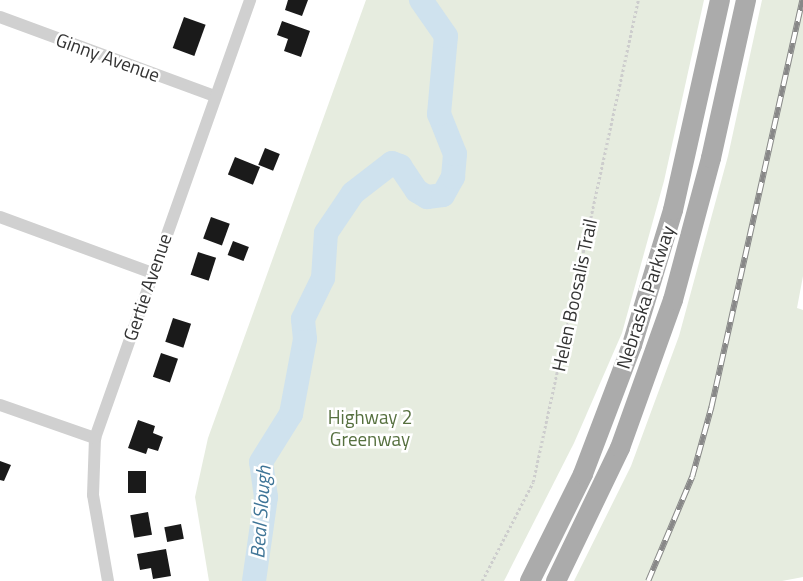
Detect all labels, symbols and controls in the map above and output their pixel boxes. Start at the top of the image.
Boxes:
street label: Ginny Avenue [53,28,163,86]
street label: Helen Boosalis Trail [547,217,601,373]
street label: Nebraska Parkway [611,222,679,372]
street label: Gertie Avenue [118,230,176,344]
park label: Highway 2 Greenway [328,406,412,450]
water label: Beal Slough [245,465,275,559]

